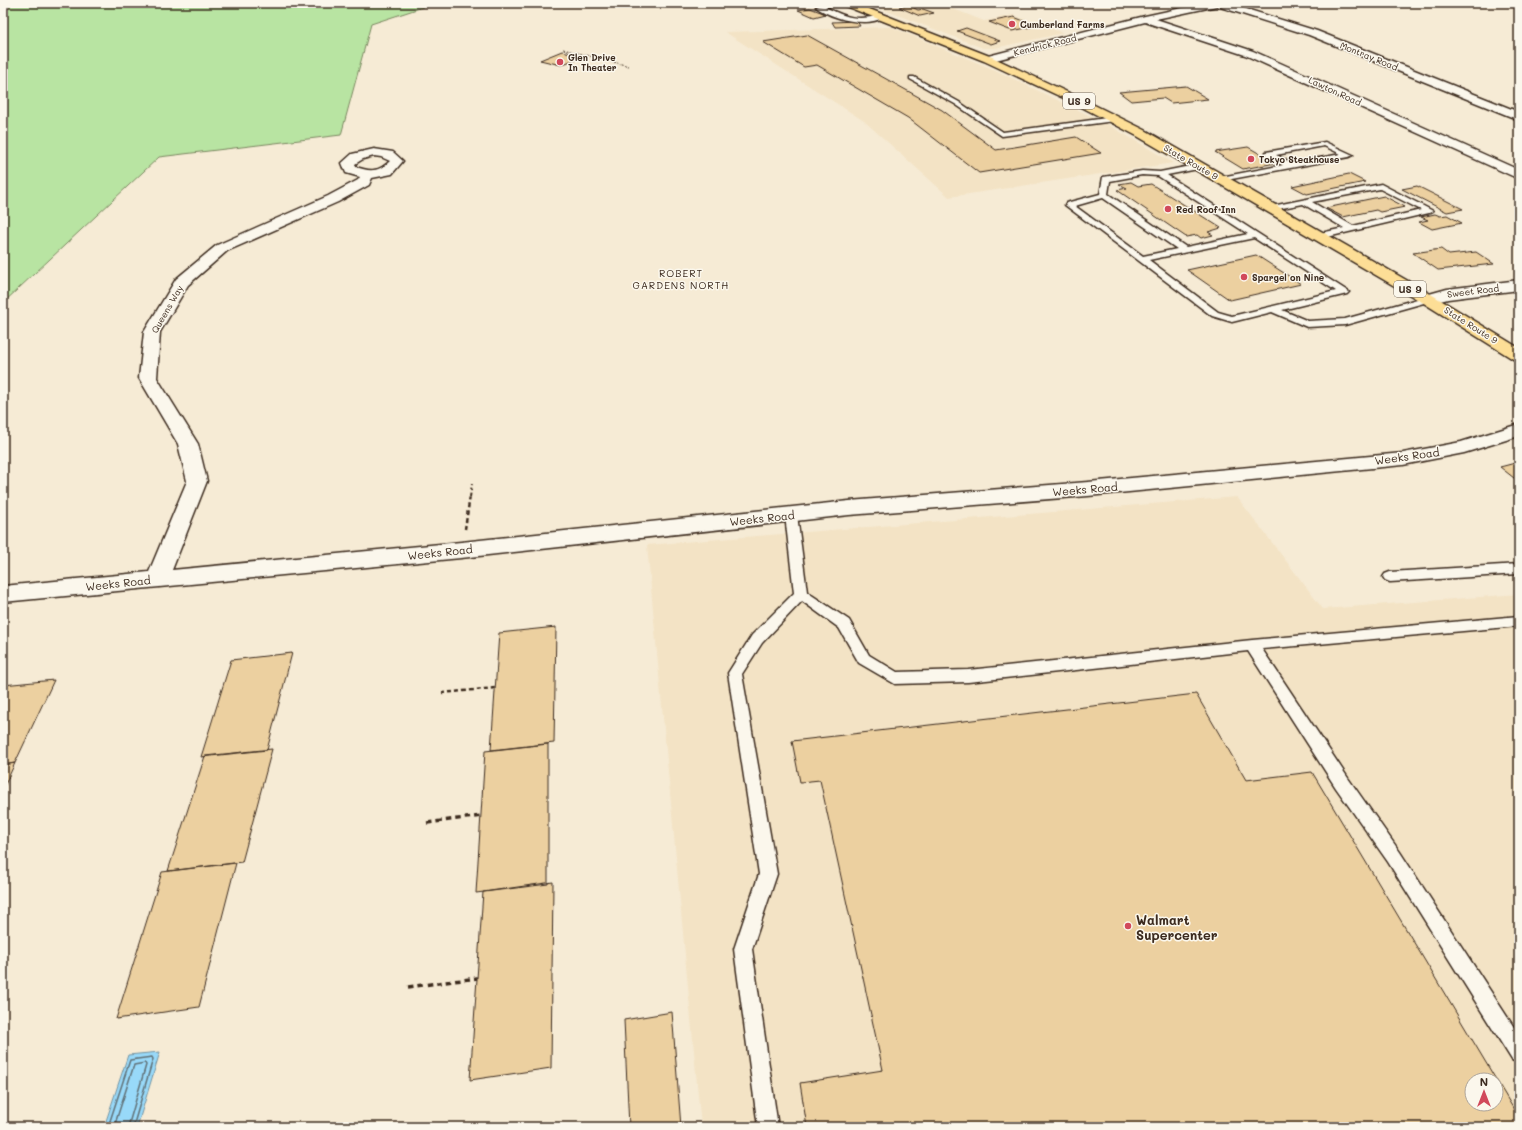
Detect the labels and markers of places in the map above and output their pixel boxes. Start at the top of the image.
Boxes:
marker: Cumberland Farms [1007,19,1017,29]
place label: Cumberland Farms [1020,19,1105,30]
place label: Glen Drive In Theater [568,52,617,73]
marker: Glen Drive In Theater [555,57,565,67]
marker: Tokyo Steakhouse [1246,154,1256,164]
place label: Tokyo Steakhouse [1259,154,1339,166]
marker: Red Roof Inn [1163,204,1173,214]
place label: Red Roof Inn [1176,204,1236,215]
marker: Spargel on Nine [1239,272,1249,282]
place label: Spargel on Nine [1252,272,1324,283]
place label: Walmart Supercenter [1136,911,1218,943]
marker: Walmart Supercenter [1123,921,1133,931]

